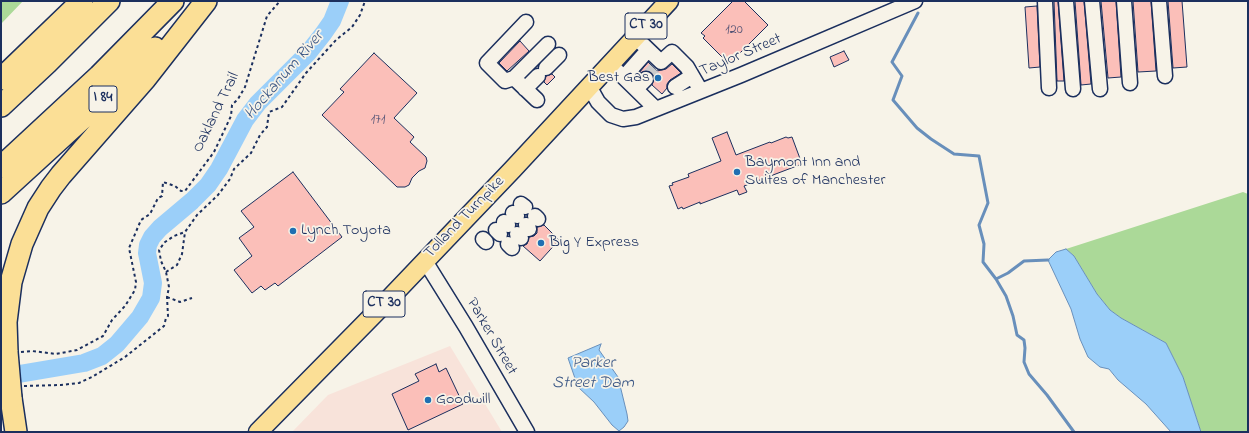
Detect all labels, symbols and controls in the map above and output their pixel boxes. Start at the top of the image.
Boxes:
road number: CT 30 [625,13,667,39]
house number: 120 [725,23,743,39]
water label: Hockanum River [241,27,329,125]
street label: Taylor Street [697,30,785,82]
place label: Best Gas [588,68,650,88]
street label: Oakland Trail [189,70,245,156]
marker: Best Gas [653,73,663,83]
road number: I 84 [89,86,117,112]
house number: 171 [371,113,385,129]
place label: Baymont Inn and Suites of Manchester [745,153,885,191]
marker: Baymont Inn and Suites of Manchester [732,167,742,177]
street label: Tolland Turnpike [421,173,509,263]
place label: Lynch Toyota [301,221,391,241]
marker: Lynch Toyota [288,226,298,236]
place label: Big Y Express [549,233,639,253]
marker: Big Y Express [536,238,546,248]
road number: CT 30 [363,291,405,317]
street label: Parker Street [461,295,521,379]
water label: Parker Street Dam [552,354,634,394]
place label: Goodwill [436,390,490,410]
marker: Goodwill [423,395,433,405]

